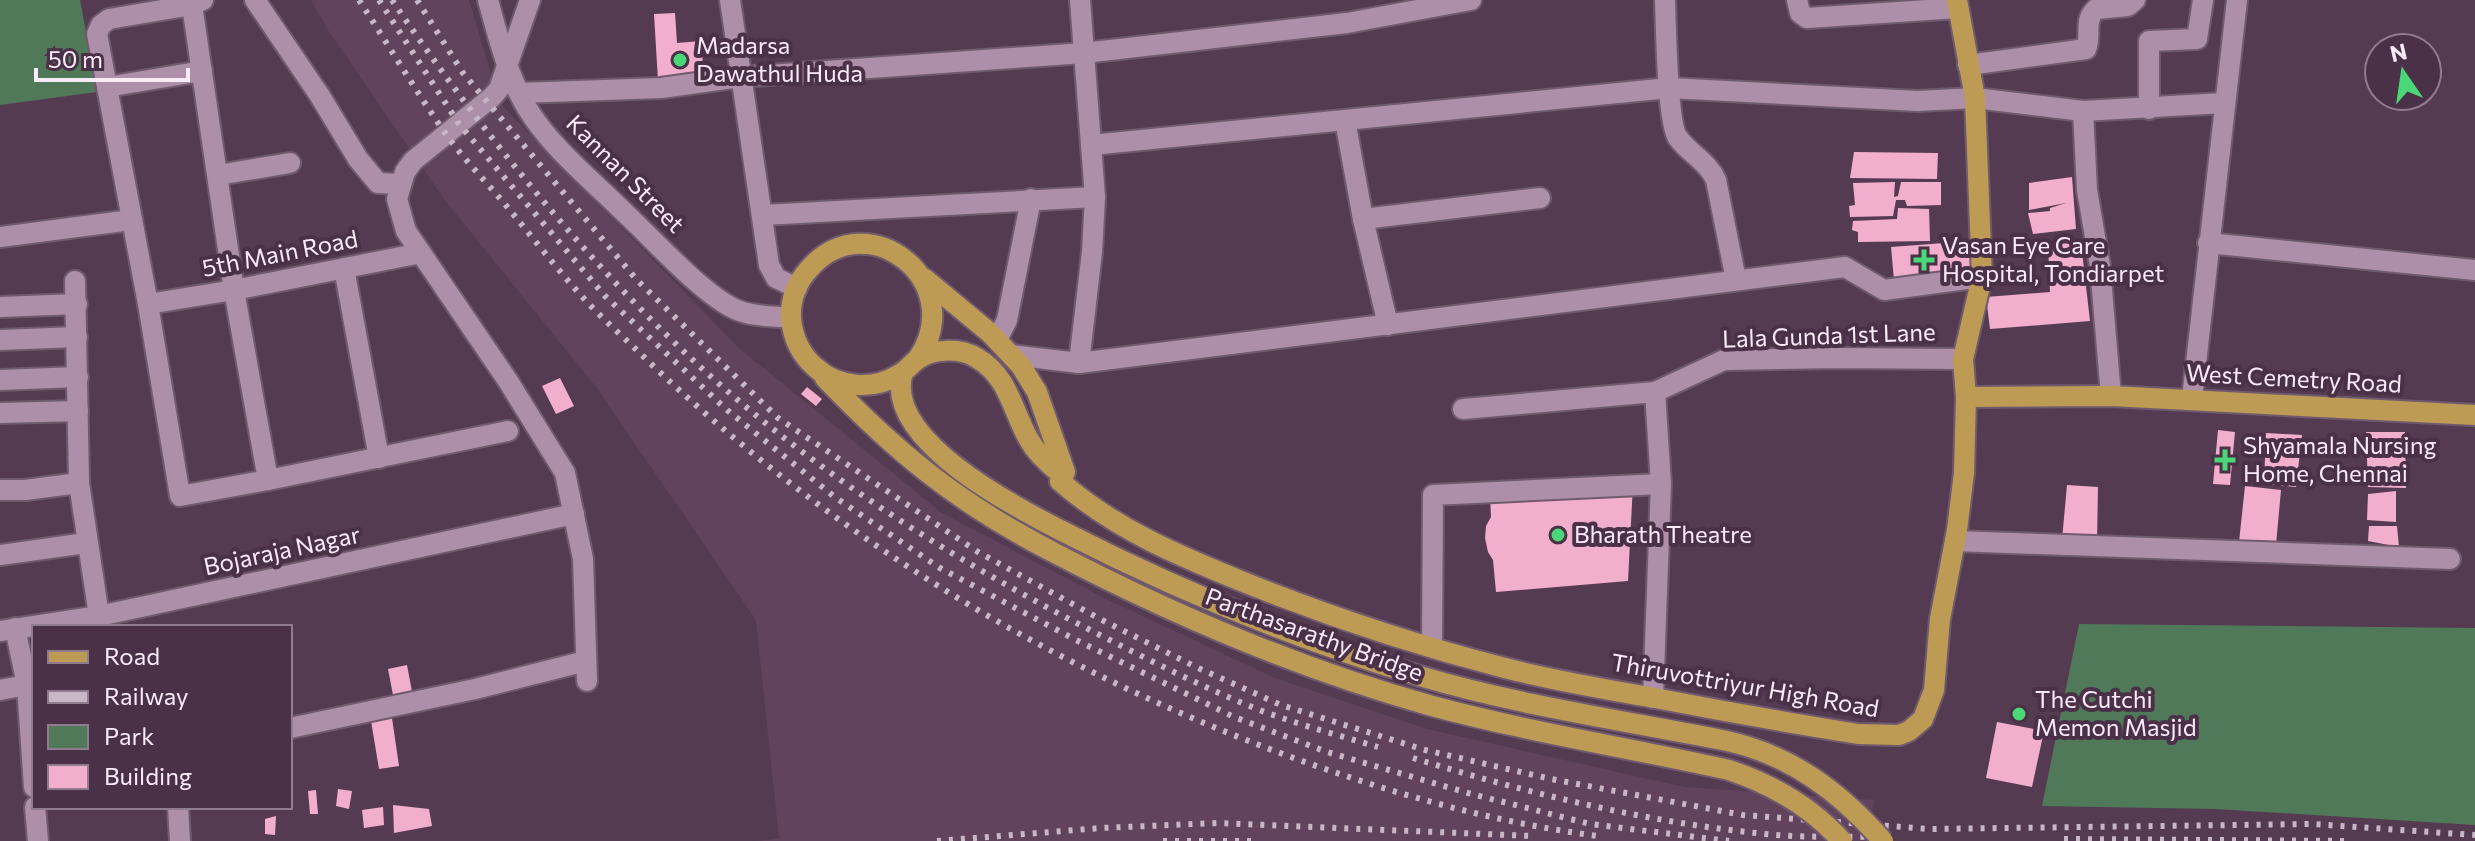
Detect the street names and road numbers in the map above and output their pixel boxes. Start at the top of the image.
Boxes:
street label: Kannan Street [561,108,691,238]
street label: 5th Main Road [199,223,360,282]
street label: Lala Gunda 1st Lane [1722,316,1936,353]
street label: West Cemetry Road [2186,357,2403,398]
street label: Bojaraja Nagar [201,519,363,580]
street label: Parthasarathy Bridge [1202,581,1427,686]
street label: Thiruvottriyur High Road [1609,647,1881,722]

